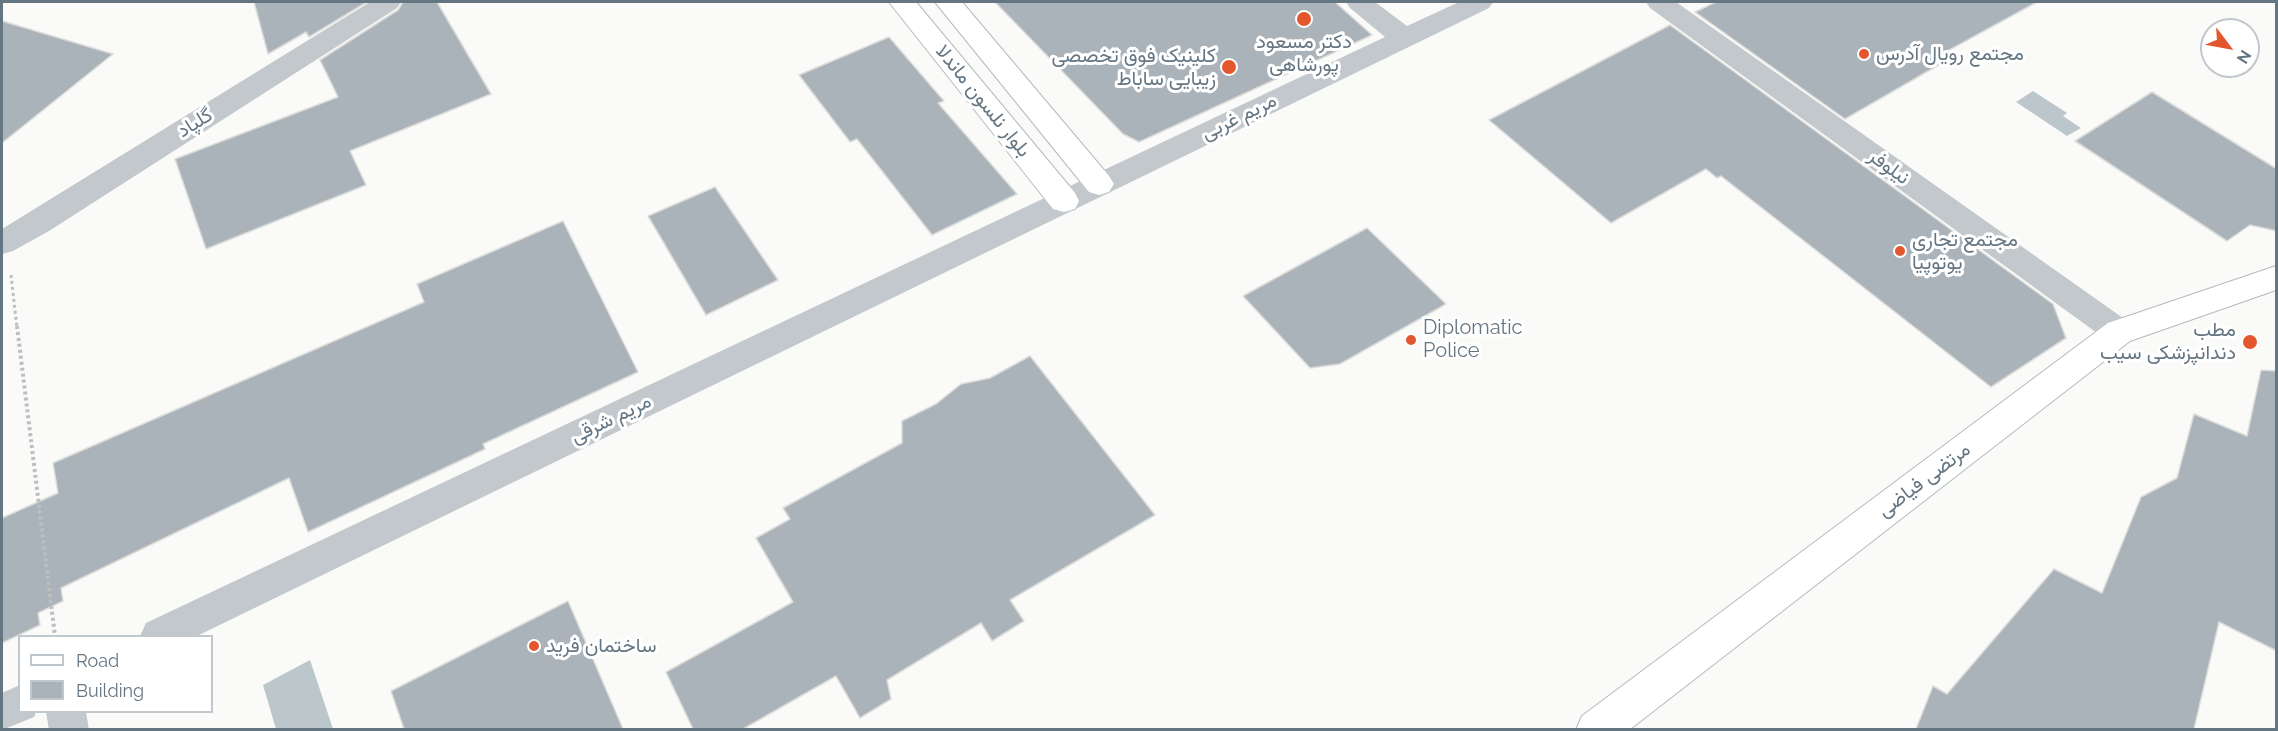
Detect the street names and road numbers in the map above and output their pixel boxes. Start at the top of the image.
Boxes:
street label: بلوار نلسون ماندلا [930,40,1036,162]
street label: مریم غربی [1197,89,1281,145]
street label: گلپاد [173,103,217,143]
street label: نیلوفر [1864,144,1914,190]
street label: مریم شرقی [567,389,655,449]
street label: مرتضی فیاضی [1873,437,1975,523]

